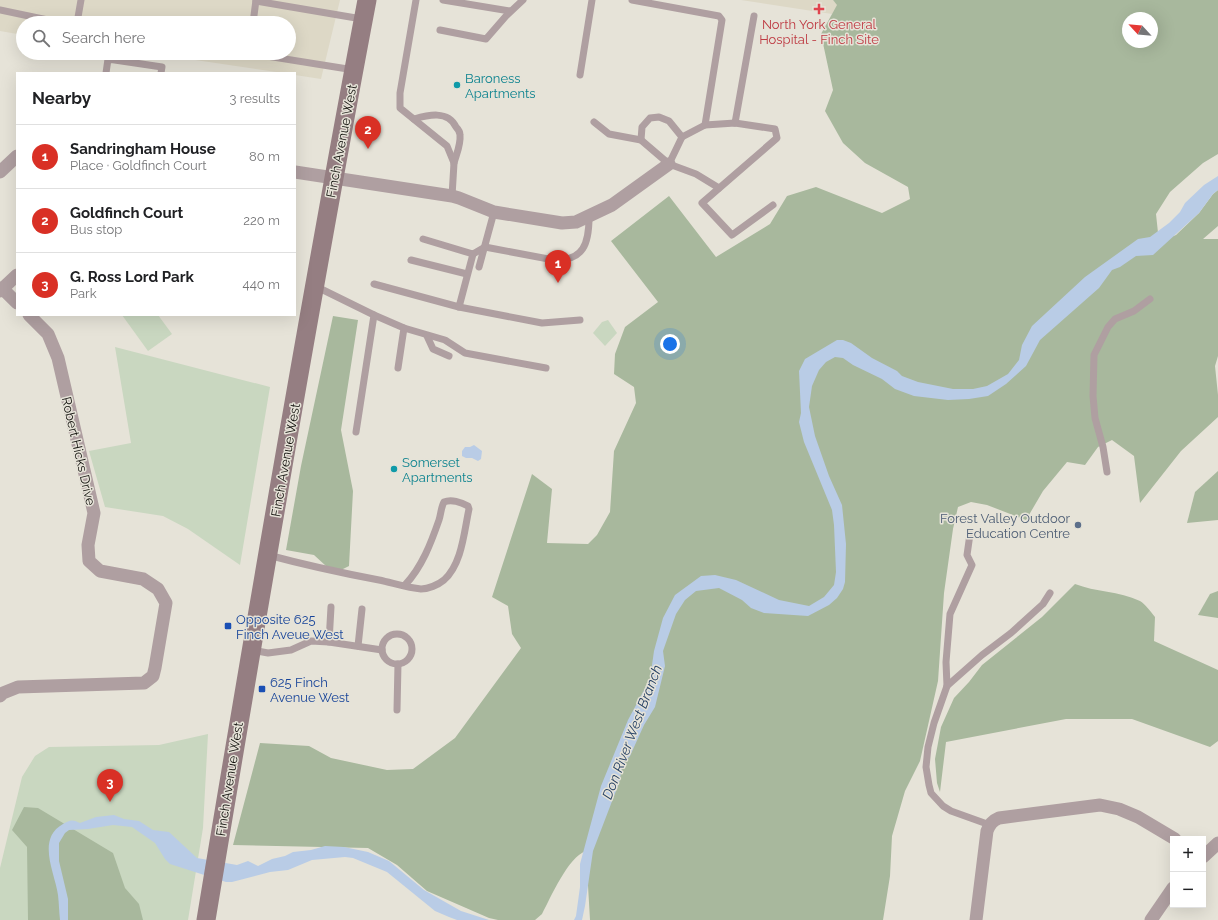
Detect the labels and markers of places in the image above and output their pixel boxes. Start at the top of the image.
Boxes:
marker: North York General Hospital - Finch Site [813,3,825,15]
place label: North York General Hospital - Finch Site [759,17,879,47]
place label: Baroness Apartments [465,71,536,101]
marker: Baroness Apartments [452,80,462,90]
pin: 2 [355,116,381,149]
pin: 1 [545,250,571,283]
place label: Somerset Apartments [402,455,473,485]
marker: Somerset Apartments [389,464,399,474]
place label: Forest Valley Outdoor Education Centre [940,511,1070,541]
marker: Forest Valley Outdoor Education Centre [1073,520,1083,530]
place label: Opposite 625 Finch Aveue West [236,612,344,642]
marker: Opposite 625 Finch Aveue West [223,621,233,631]
place label: 625 Finch Avenue West [270,675,350,705]
marker: 625 Finch Avenue West [257,684,267,694]
pin: 3 [97,769,123,802]

